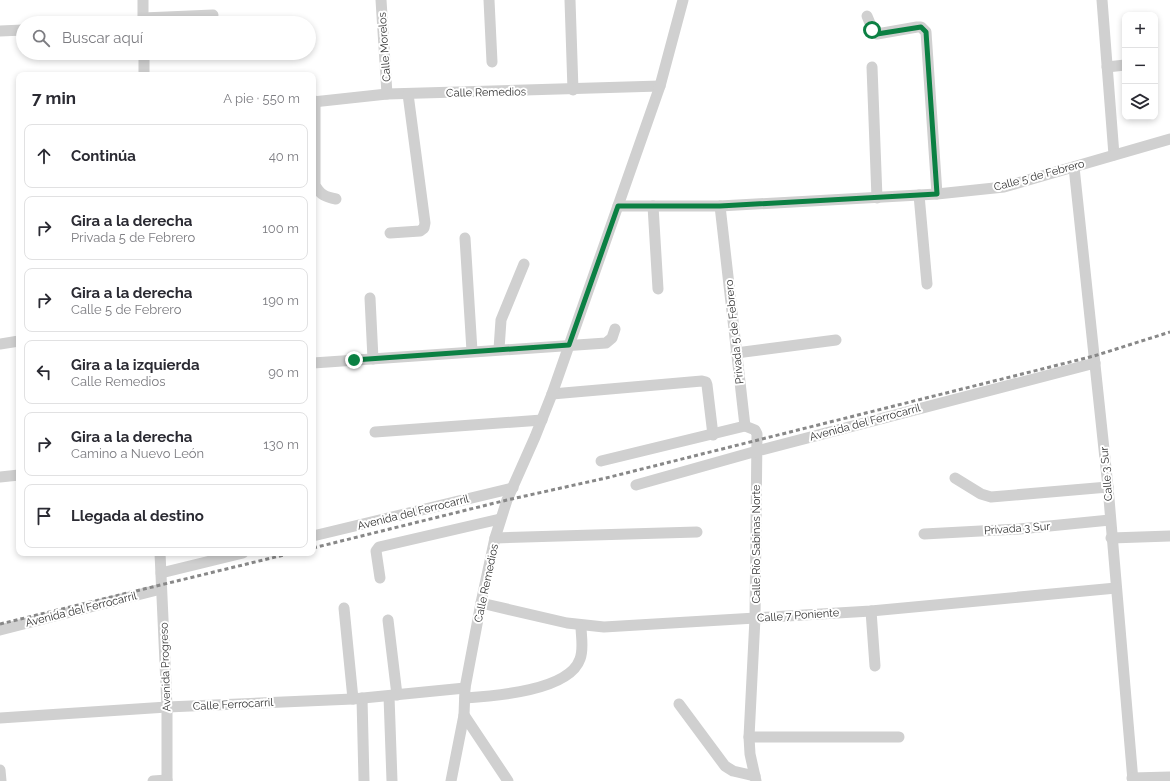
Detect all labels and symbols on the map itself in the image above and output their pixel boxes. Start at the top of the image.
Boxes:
street label: Calle Morelos [376,12,393,82]
route start [863,21,881,39]
street label: Calle Remedios [446,85,526,100]
street label: Calle 5 de Febrero [992,157,1086,194]
street label: Privada 5 de Febrero [722,279,746,385]
route end [345,351,363,369]
street label: Avenida del Ferrocarril [808,401,922,444]
street label: Calle 3 Sur [1098,446,1115,502]
street label: Calle Río Sabinas Norte [750,484,763,603]
street label: Avenida del Ferrocarril [356,492,470,533]
street label: Privada 3 Sur [984,520,1051,537]
street label: Calle Remedios [472,543,501,624]
street label: Avenida del Ferrocarril [24,589,138,630]
street label: Calle 7 Poniente [756,606,840,625]
street label: Avenida Progreso [157,622,174,712]
street label: Calle Ferrocarril [192,696,274,713]

